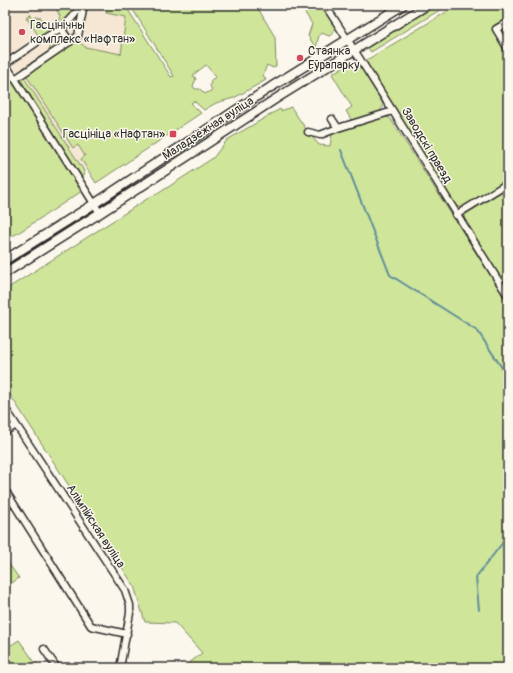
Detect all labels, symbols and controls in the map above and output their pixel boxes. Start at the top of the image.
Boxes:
place label: Гасцінічны комплекс «Нафтан» [30,18,135,47]
marker: Гасцінічны комплекс «Нафтан» [17,27,27,37]
place label: Стаянка Еўрапарку [308,44,359,73]
marker: Стаянка Еўрапарку [295,53,305,63]
street label: Маладзёжная вуліца [160,93,257,163]
street label: Заводскі праезд [398,105,455,186]
place label: Гасцініца «Нафтан» [63,127,165,142]
marker: Гасцініца «Нафтан» [168,129,178,139]
street label: Алімпійская вуліца [63,482,128,571]

